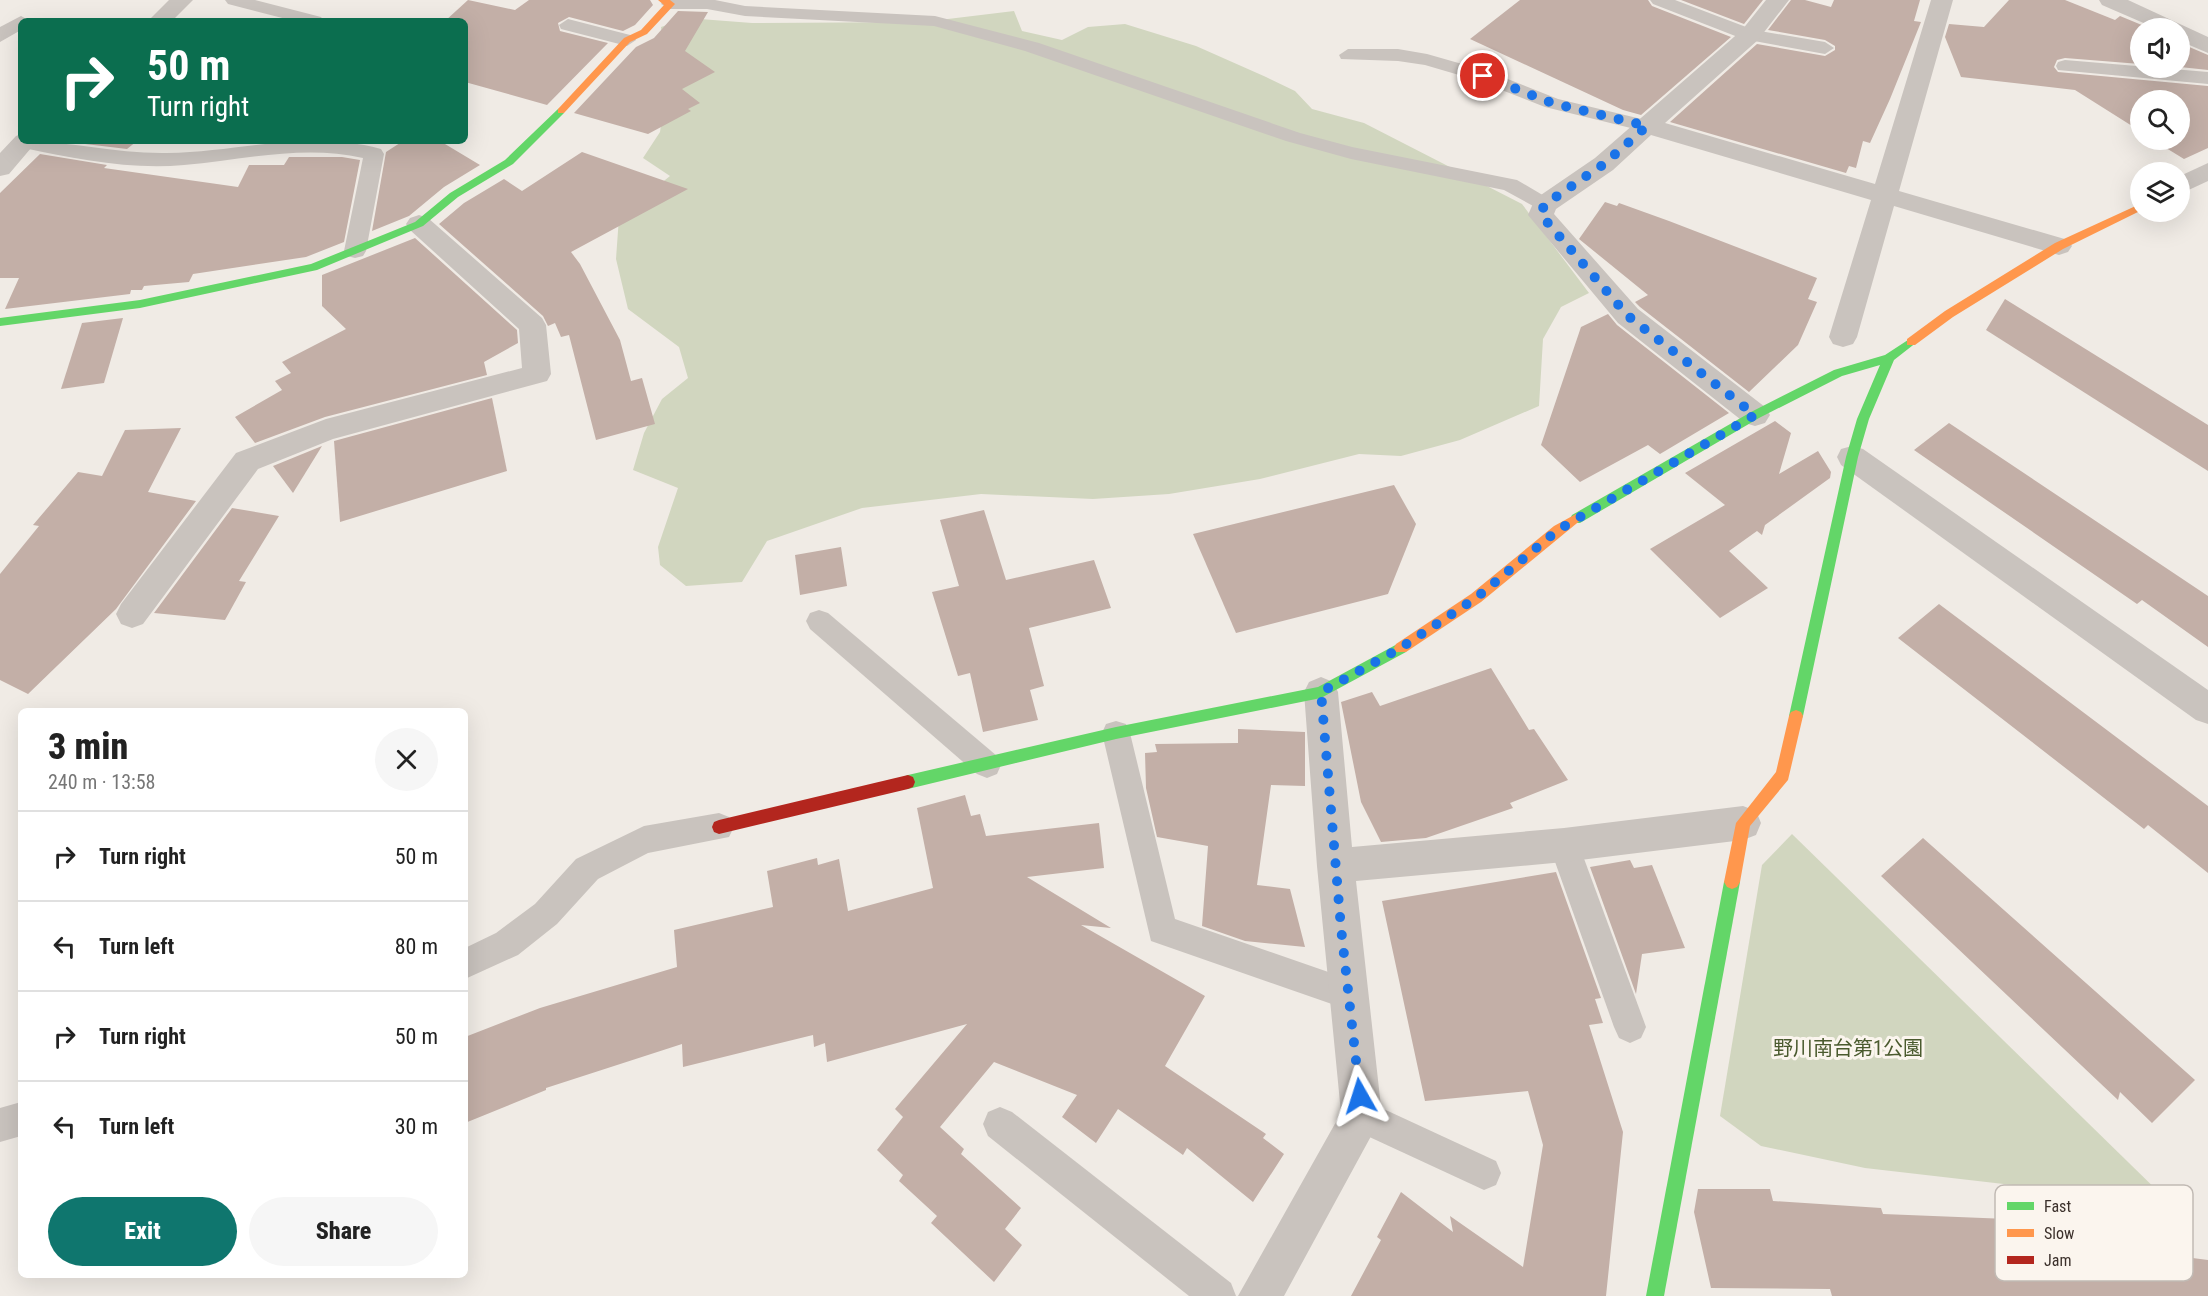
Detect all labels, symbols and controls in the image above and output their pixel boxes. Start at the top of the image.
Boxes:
map controls [2130,18,2190,222]
button: sound [2130,18,2190,78]
text: 50 m [147,41,230,90]
icon: right [48,42,126,120]
pin [1457,50,1508,101]
icon: arrive [1466,59,1499,92]
button: search [2130,90,2190,150]
text: Turn right [147,91,249,123]
button: layers [2130,162,2190,222]
text: 3 min [48,726,128,768]
button: close [375,728,438,791]
text: 240 m · 13:58 [48,770,155,794]
icon: right [48,840,81,873]
text: Turn right [99,844,186,869]
text: 50 m [395,844,438,869]
icon: left [48,930,81,963]
text: Turn left [99,934,174,959]
text: 80 m [395,934,438,959]
icon: right [48,1020,81,1053]
text: Turn right [99,1024,186,1049]
text: 50 m [395,1024,438,1049]
park label: 野川南台第1公園 [1773,1036,1923,1060]
position arrow [1328,1064,1392,1128]
icon: left [48,1110,81,1143]
text: Turn left [99,1114,174,1139]
text: 30 m [395,1114,438,1139]
legend [1995,1185,2193,1281]
button: Exit [48,1197,237,1266]
button: Share [249,1197,438,1266]
text: Fast [2044,1197,2071,1216]
text: Slow [2044,1224,2074,1243]
text: Jam [2044,1251,2071,1270]

